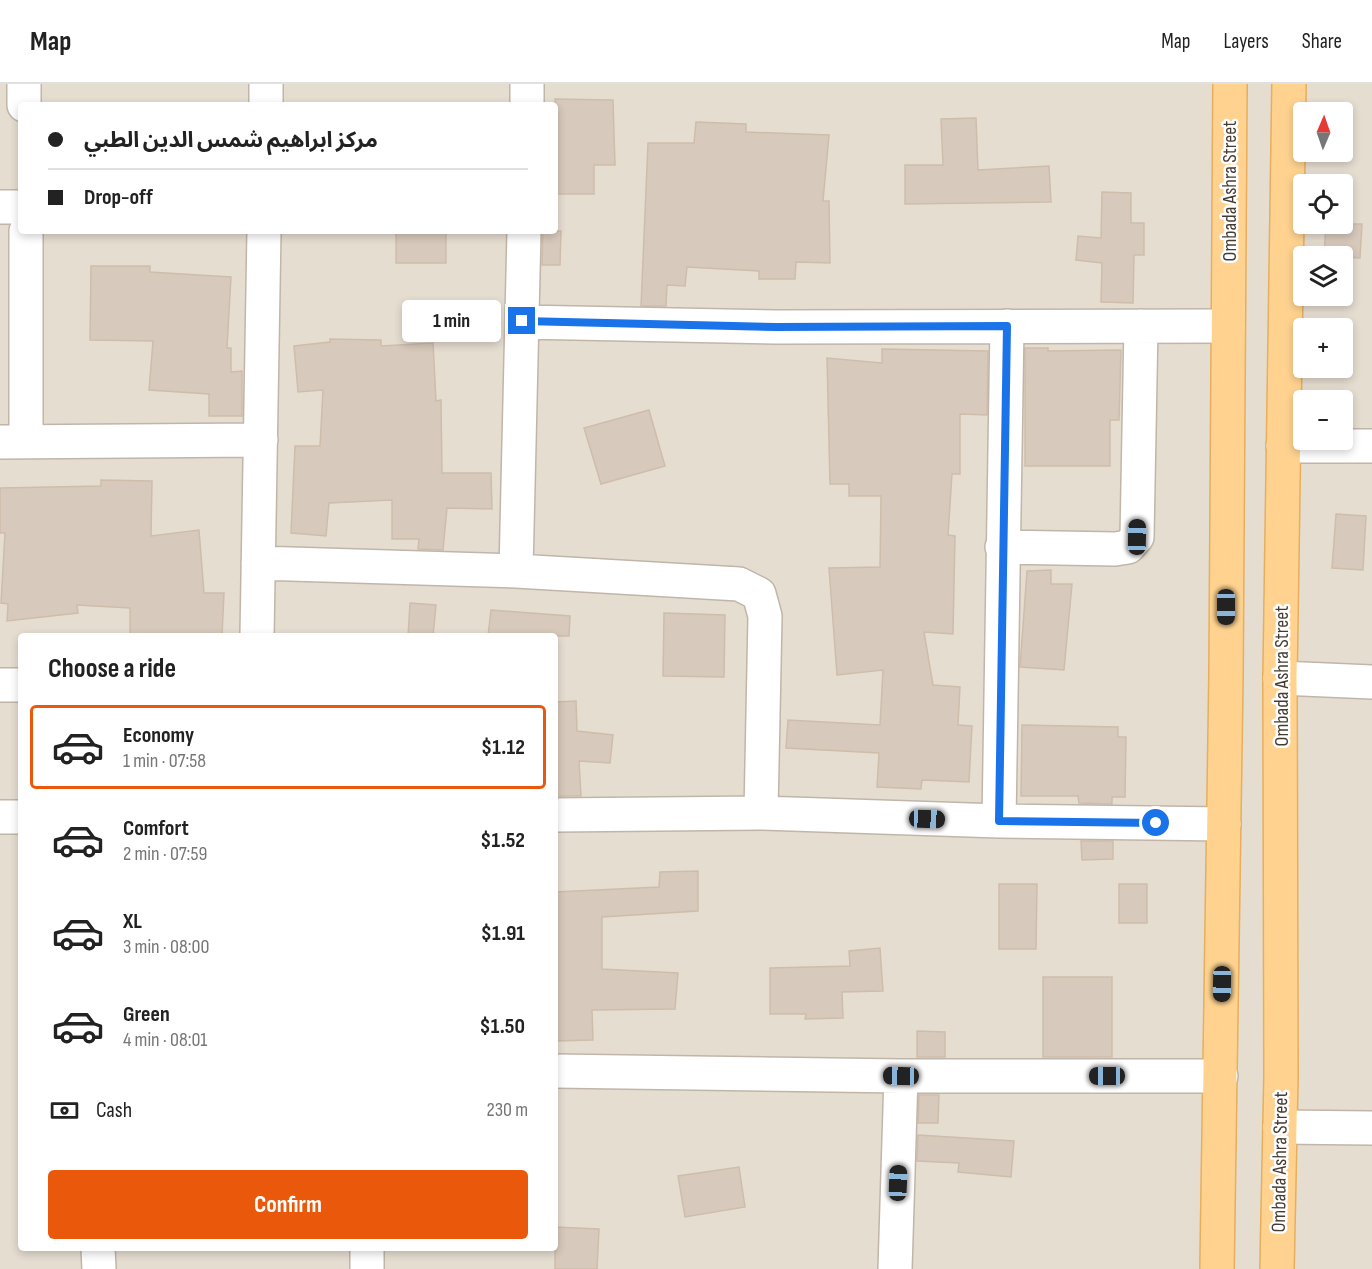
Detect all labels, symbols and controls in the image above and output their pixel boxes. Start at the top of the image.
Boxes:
text: Map [30,25,71,58]
text: Map [1161,29,1190,54]
text: Layers [1223,29,1269,54]
text: Share [1302,29,1342,54]
north arrow [1293,102,1353,162]
map controls [1293,102,1353,450]
street label: Ombada Ashra Street [1218,121,1242,261]
text: مركز ابراهيم شمس الدين الطبي [84,127,378,154]
button: locate [1293,174,1353,234]
text: Drop-off [84,184,153,211]
button: layers [1293,246,1353,306]
callout: 1 min [402,300,501,342]
route end [508,307,535,334]
text: 1 min [433,309,470,333]
button: + [1293,318,1353,378]
button: − [1293,390,1353,450]
car [1128,519,1146,555]
car [1217,589,1235,625]
street label: Ombada Ashra Street [1270,606,1294,746]
text: Choose a ride [48,653,176,685]
icon: car [51,720,105,774]
text: Economy [123,722,194,749]
text: $1.12 [481,734,525,761]
text: 1 min · 07:58 [123,749,206,773]
car [909,809,945,829]
route start [1142,809,1169,836]
icon: car [51,813,105,867]
text: Comfort [123,815,189,842]
text: $1.52 [480,827,525,854]
text: 2 min · 07:59 [123,842,207,866]
icon: car [51,906,105,960]
text: XL [123,908,142,935]
text: $1.91 [481,920,525,947]
text: 3 min · 08:00 [123,935,209,959]
car [1213,966,1231,1002]
icon: car [51,999,105,1053]
text: Green [123,1001,170,1028]
text: $1.50 [479,1013,525,1040]
text: 4 min · 08:01 [123,1028,207,1052]
car [883,1067,919,1085]
car [1089,1067,1125,1085]
street label: Ombada Ashra Street [1267,1091,1293,1233]
icon: cash [48,1094,81,1127]
text: Cash [96,1097,132,1124]
text: 230 m [486,1098,528,1122]
car [888,1165,908,1201]
button: Confirm [48,1170,528,1239]

